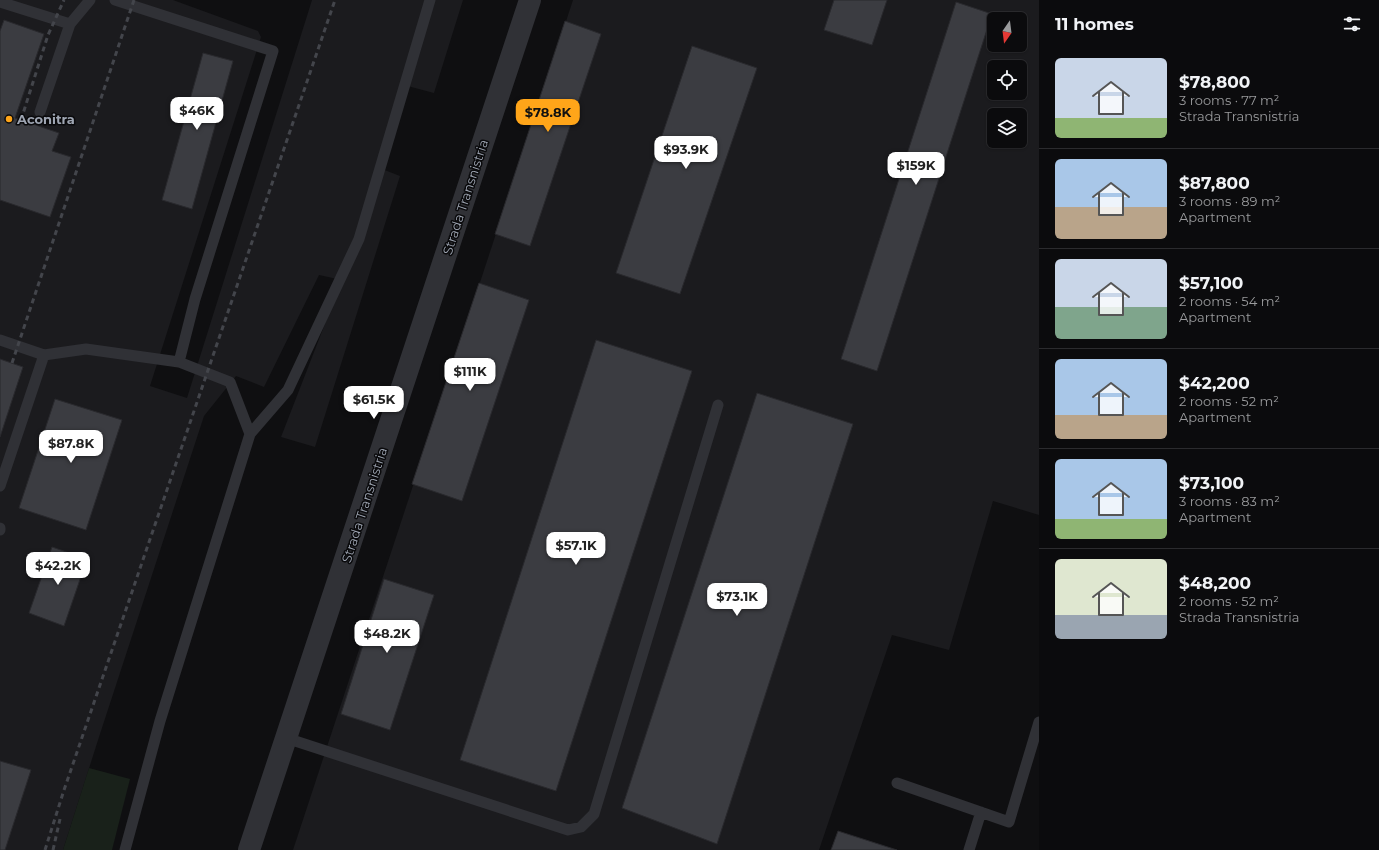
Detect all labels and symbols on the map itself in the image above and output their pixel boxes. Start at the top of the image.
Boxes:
north arrow [987,12,1027,52]
pin: $46K [173,97,221,131]
pin: $78.8K [515,99,581,133]
place label: Aconitra [16,111,75,127]
marker: Aconitra [4,114,14,124]
pin: $93.9K [653,136,719,170]
street label: Strada Transnistria [439,137,491,257]
pin: $159K [888,152,944,186]
pin: $111K [442,358,498,392]
pin: $61.5K [341,386,407,420]
pin: $87.8K [38,430,104,464]
street label: Strada Transnistria [338,445,390,565]
pin: $57.1K [543,532,609,566]
pin: $42.2K [25,552,91,586]
pin: $73.1K [704,583,770,617]
pin: $48.2K [354,620,420,654]

